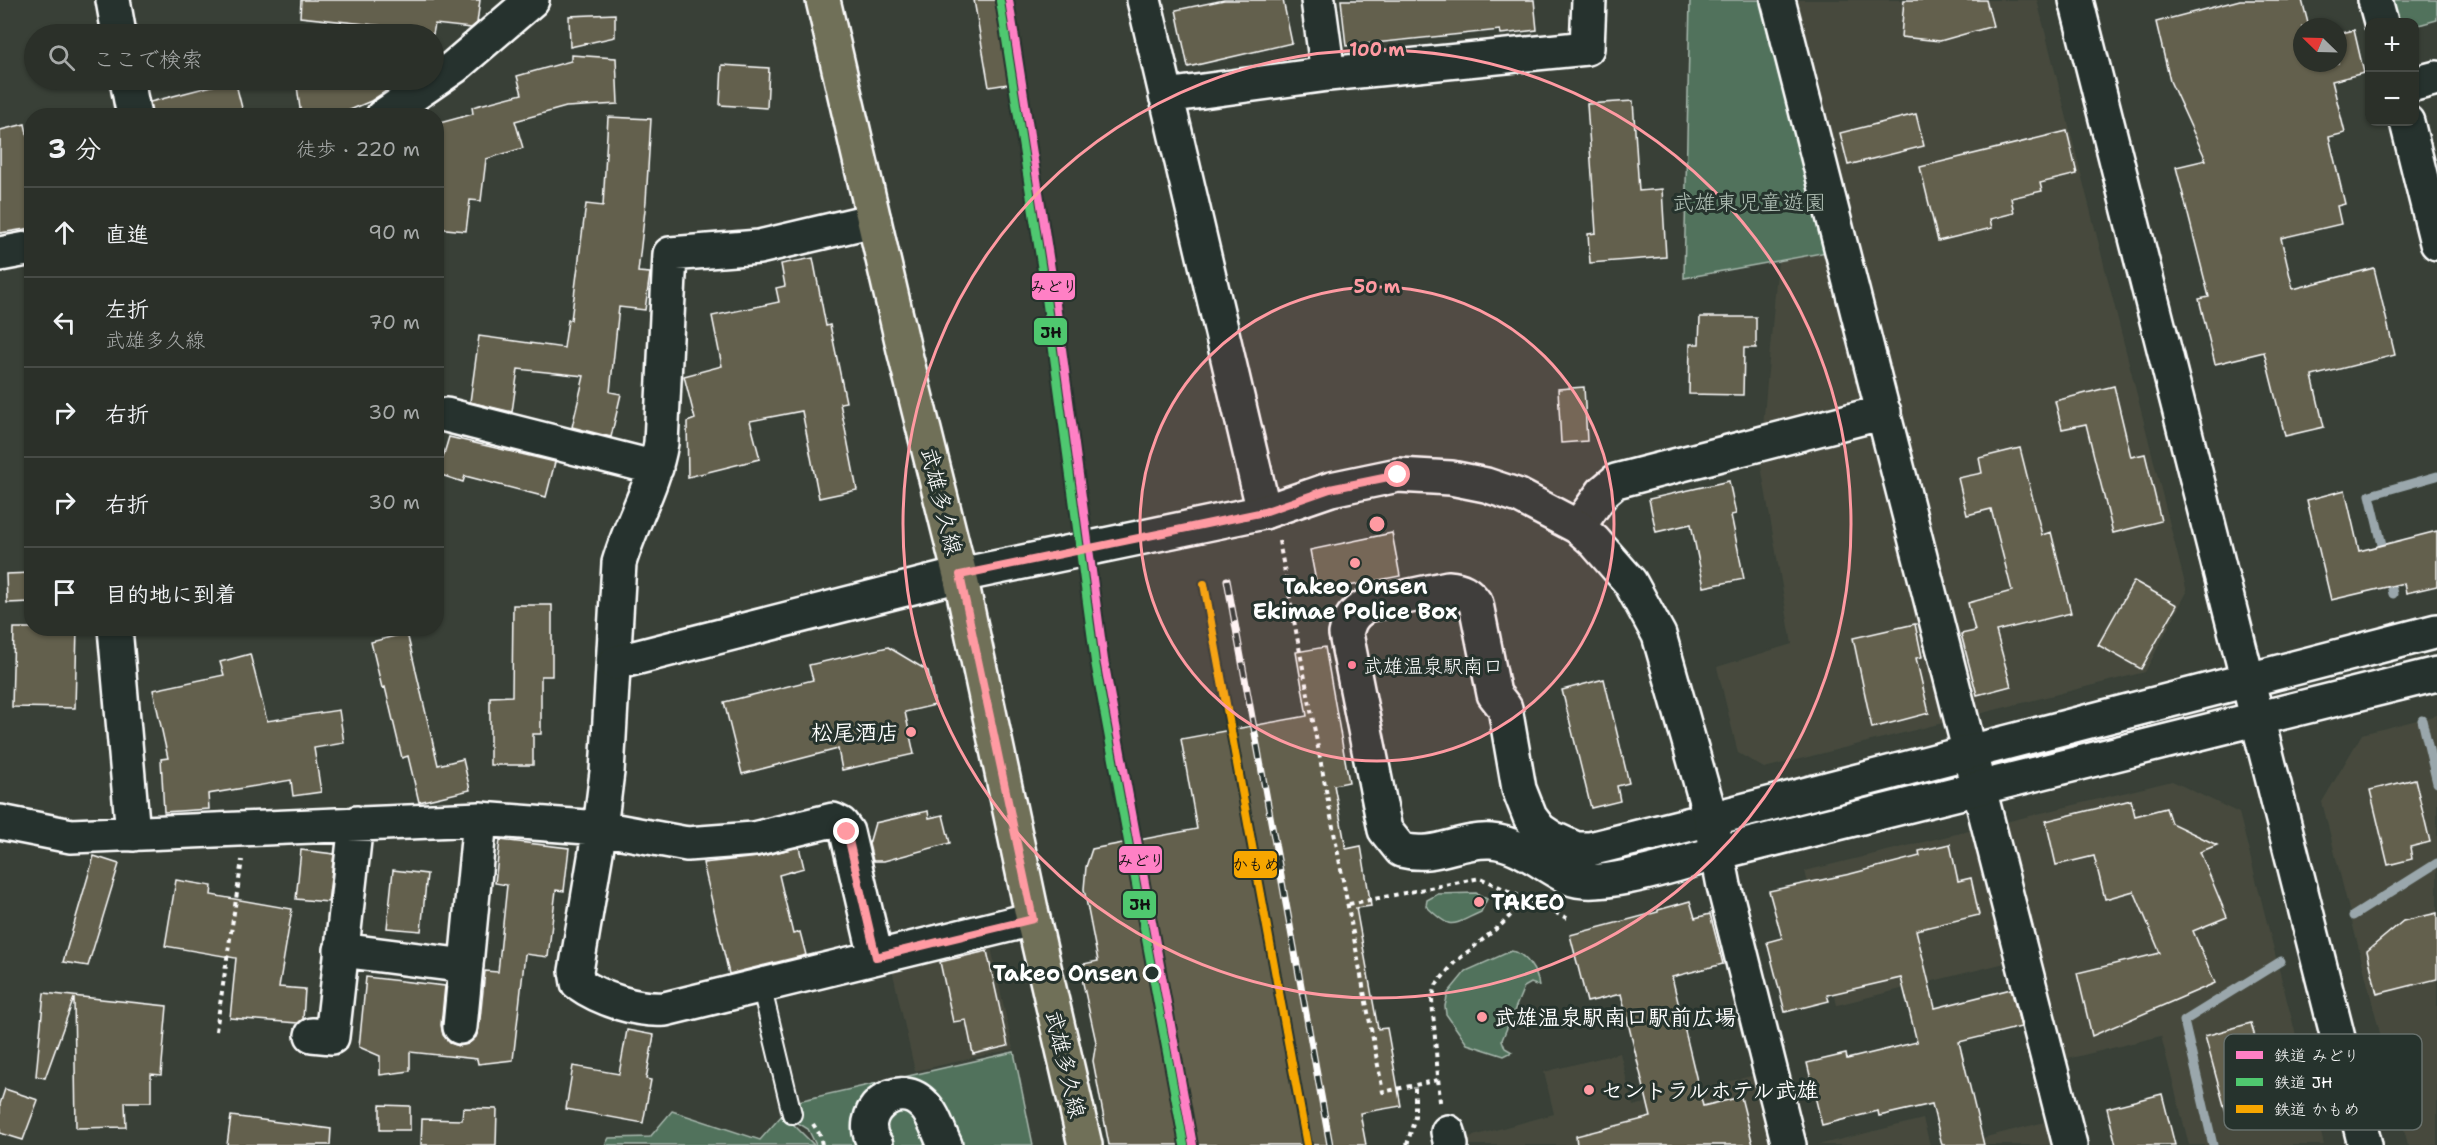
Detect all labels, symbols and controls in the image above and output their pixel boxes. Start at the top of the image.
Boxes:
north arrow [2293,18,2347,72]
map controls [2365,18,2419,126]
button: + [2365,18,2419,72]
search box [24,24,444,90]
text: 100 m [1349,38,1405,62]
icon: search [45,41,78,74]
text: ここで検索 [93,45,203,74]
button: − [2365,72,2419,126]
text: 3 分 [48,131,101,166]
text: 徒歩 · 220 m [296,136,420,162]
park label: 武雄東児童遊園 [1672,188,1826,217]
icon: ahead [48,216,81,249]
text: 90 m [368,219,420,245]
text: 直進 [105,220,149,249]
line badge: みどり [1031,272,1076,301]
text: 50 m [1354,275,1401,299]
text: みどり [1030,276,1078,297]
text: 左折 [105,295,149,324]
icon: left [48,306,81,339]
text: 70 m [368,309,420,335]
line badge: JH [1033,317,1068,346]
text: JH [1040,322,1062,343]
text: 武雄多久線 [105,327,205,353]
icon: right [48,396,81,429]
text: 30 m [368,399,420,425]
text: 右折 [105,400,149,429]
street label: 武雄多久線 [914,444,969,558]
route start [1384,461,1410,487]
icon: right [48,486,81,519]
text: 30 m [368,489,420,515]
text: 右折 [105,490,149,519]
centre of rings [1367,514,1387,534]
marker: Takeo Onsen Ekimae Police Box [1348,556,1362,570]
place label: Takeo Onsen Ekimae Police Box [1252,572,1458,626]
icon: arrive [48,576,81,609]
text: 目的地に到着 [105,580,237,609]
place label: 武雄温泉駅南口 [1363,653,1503,679]
marker: 武雄温泉駅南口 [1346,659,1358,671]
place label: 松尾酒店 [811,718,899,747]
marker: 松尾酒店 [904,725,918,739]
route end [833,818,859,844]
line badge: みどり [1118,845,1163,874]
text: みどり [1117,850,1165,871]
line badge: かもめ [1233,850,1278,879]
text: かもめ [1232,854,1280,875]
place label: TAKEO [1491,888,1565,917]
line badge: JH [1122,890,1157,919]
text: JH [1129,894,1151,915]
marker: TAKEO [1472,895,1486,909]
place label: Takeo Onsen [993,959,1138,988]
marker: Takeo Onsen [1143,964,1161,982]
place label: 武雄温泉駅南口駅前広場 [1494,1003,1736,1032]
street label: 武雄多久線 [1039,1007,1092,1121]
marker: 武雄温泉駅南口駅前広場 [1475,1010,1489,1024]
legend [2224,1034,2422,1130]
text: 鉄道 みどり [2274,1045,2359,1066]
text: 鉄道 JH [2274,1072,2333,1093]
place label: セントラルホテル武雄 [1601,1076,1819,1105]
marker: セントラルホテル武雄 [1582,1083,1596,1097]
text: 鉄道 かもめ [2274,1099,2359,1120]

